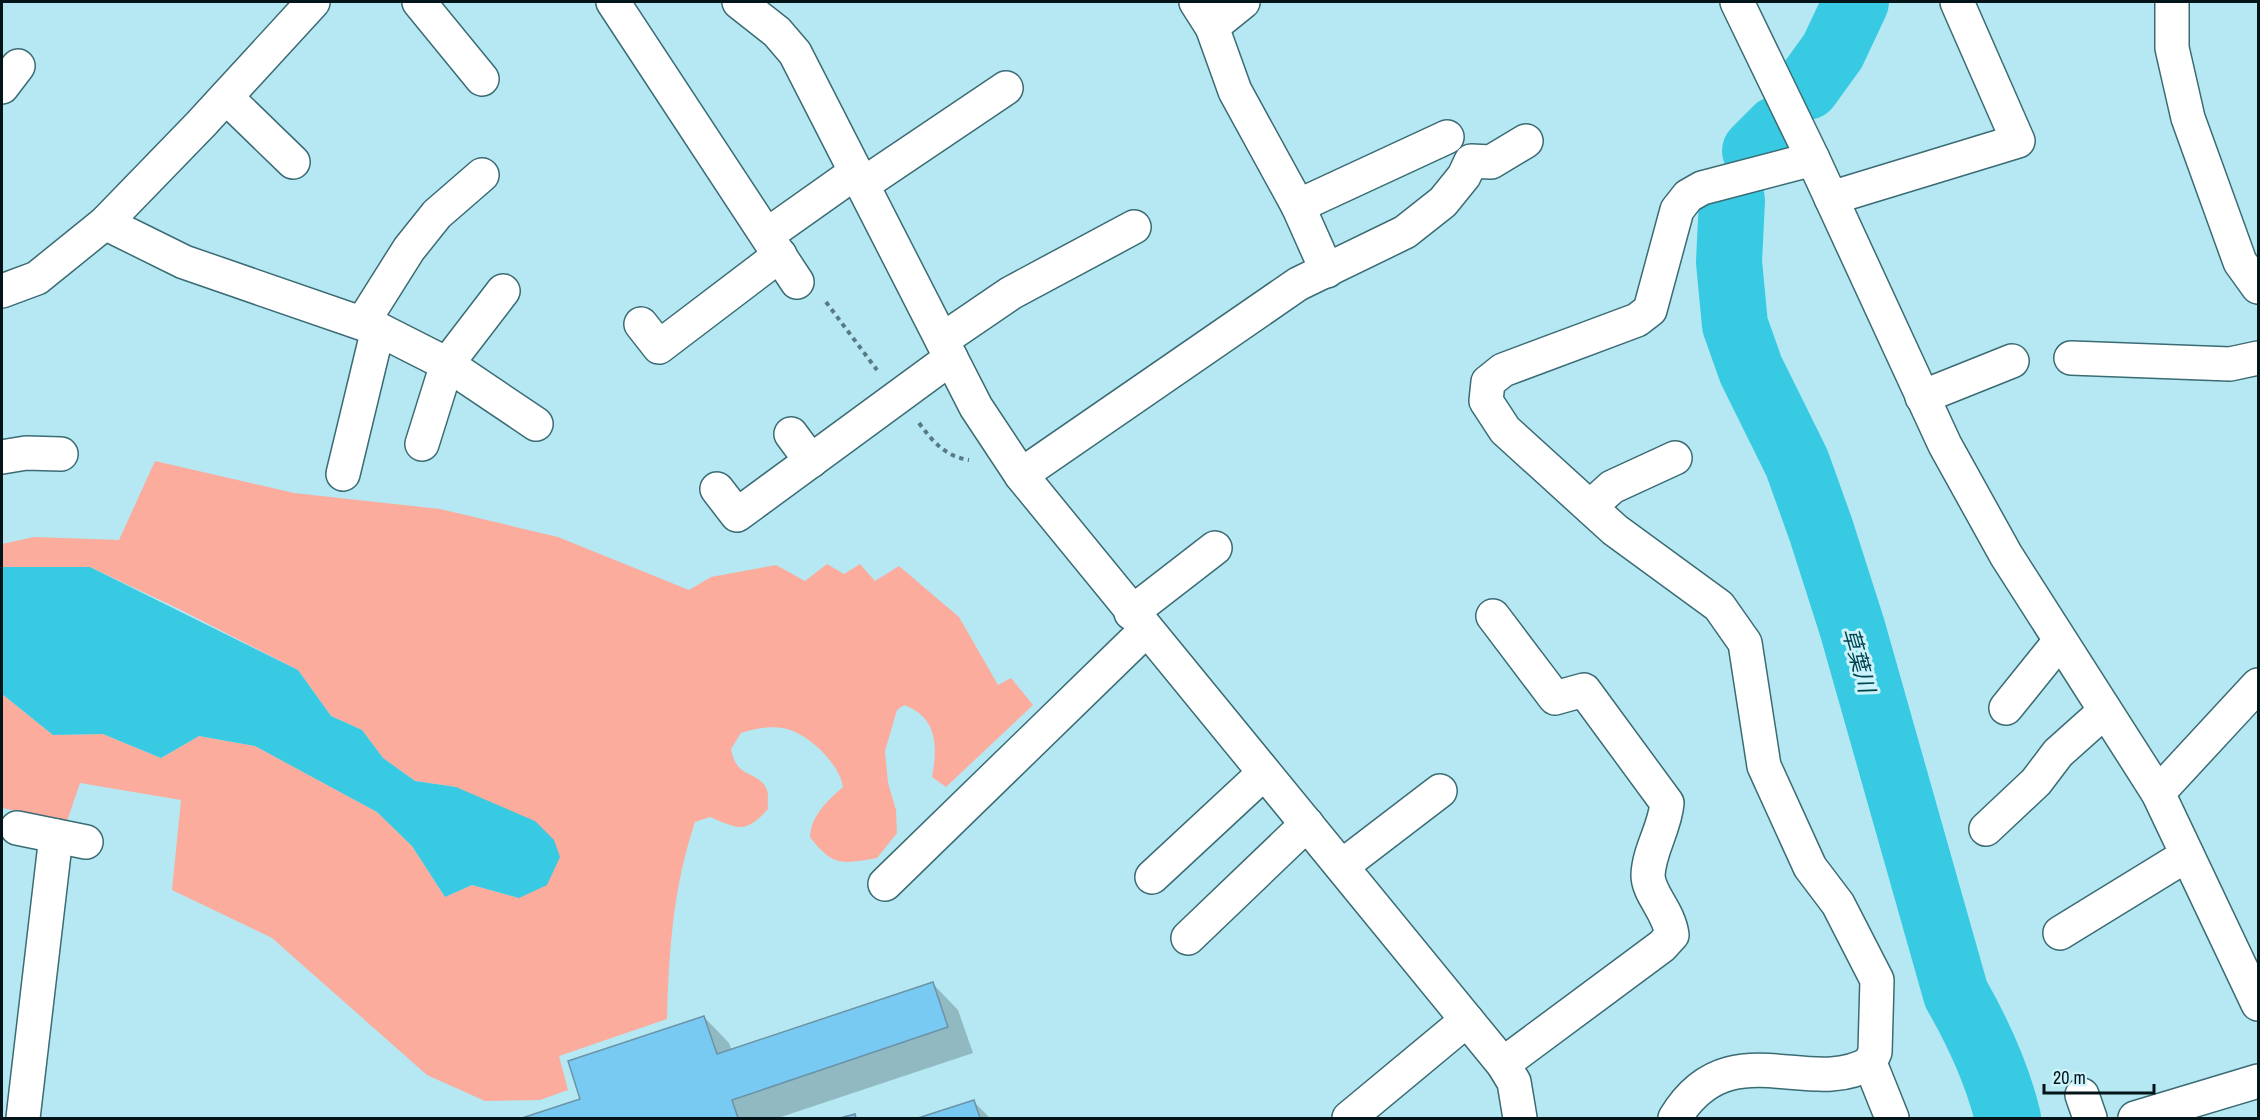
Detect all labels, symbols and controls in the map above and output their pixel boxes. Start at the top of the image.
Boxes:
water label: 草葉川 [1835,624,1883,698]
scale bar [2044,1057,2154,1095]
text: 20 m [2053,1065,2086,1090]

